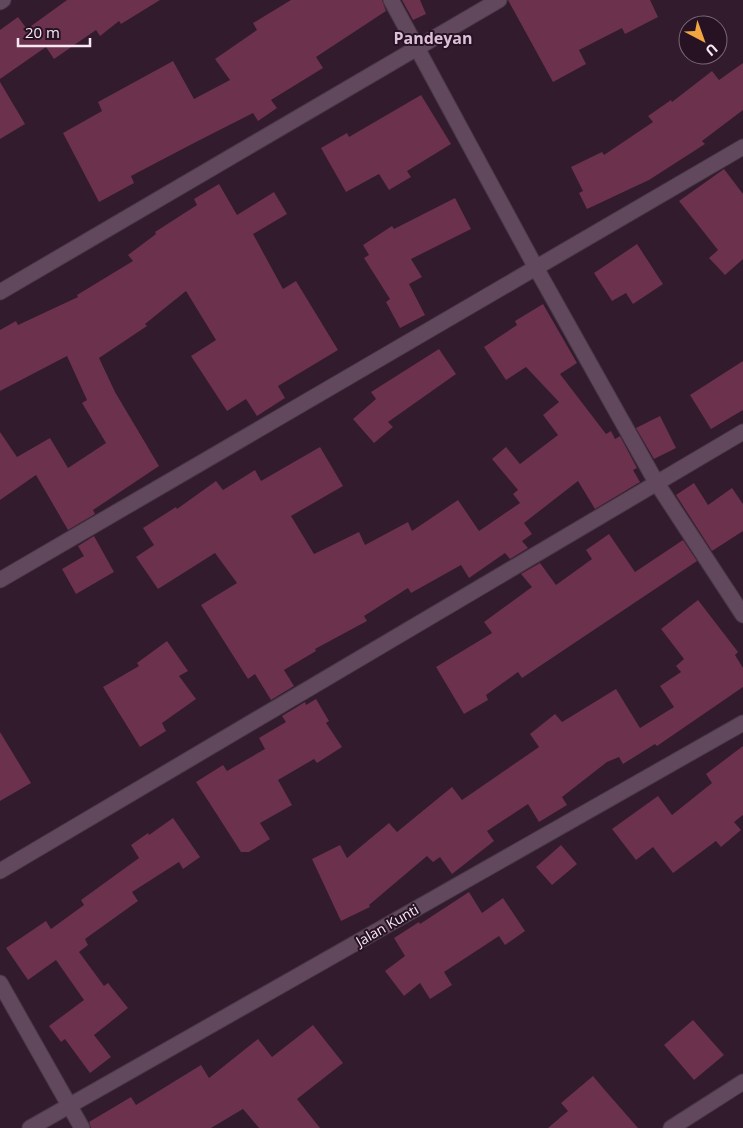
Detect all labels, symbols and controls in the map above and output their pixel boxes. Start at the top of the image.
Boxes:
scale bar [18,15,90,47]
north arrow [678,15,728,65]
text: 20 m [25,22,60,42]
district label: Pandeyan [393,27,473,49]
text: U [702,40,722,61]
street label: Jalan Kunti [350,899,422,952]

